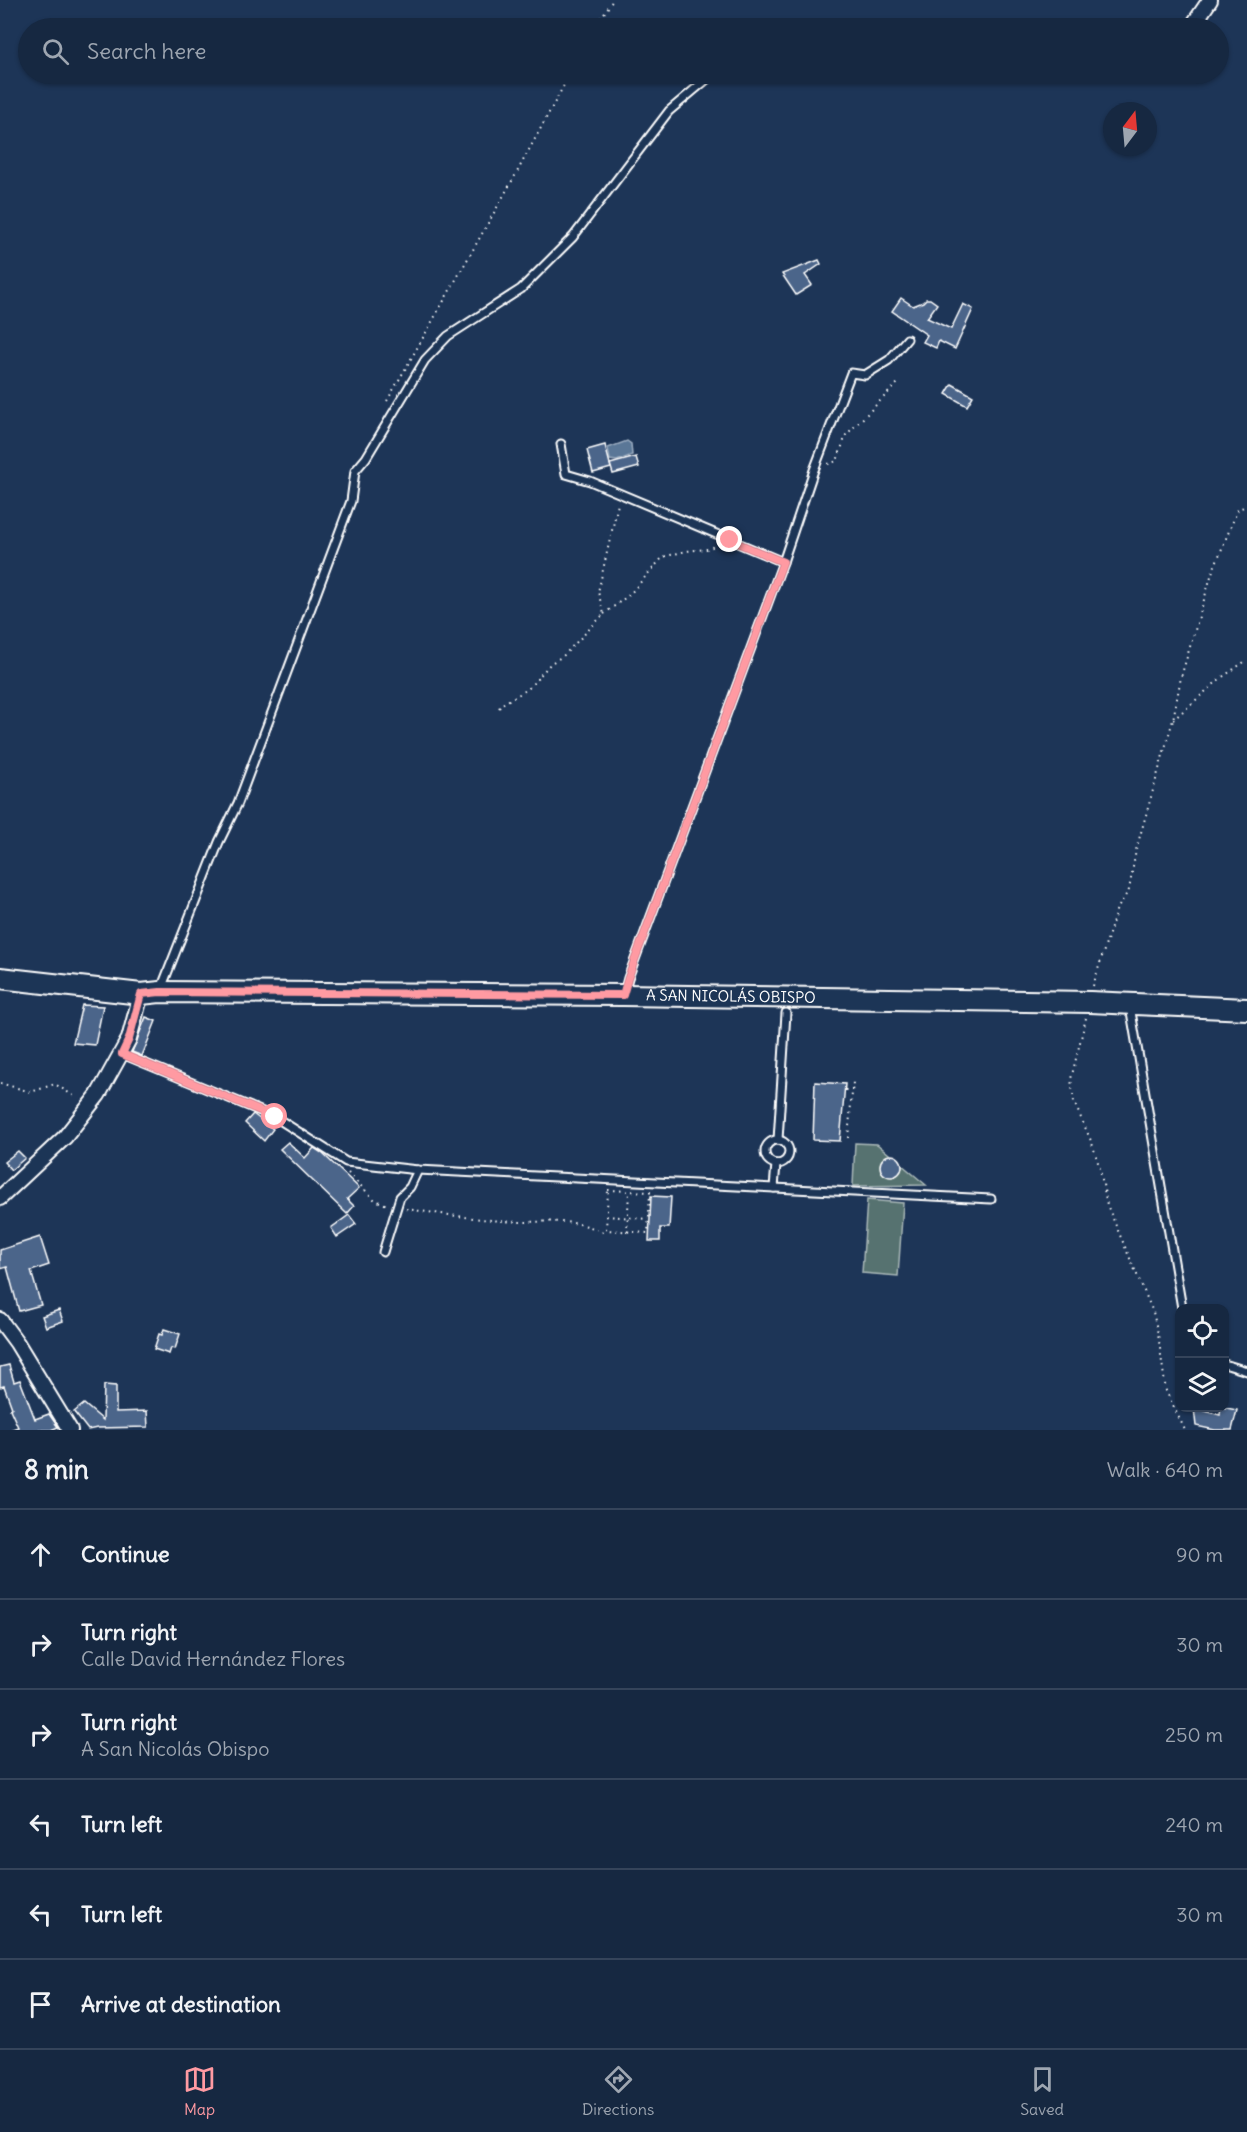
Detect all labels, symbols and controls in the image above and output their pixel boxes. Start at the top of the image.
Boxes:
search box [18,18,1229,84]
icon: search [39,35,72,68]
text: Search here [87,37,206,65]
north arrow [1103,102,1157,156]
route end [716,526,742,552]
street label: A SAN NICOLÁS OBISPO [646,985,816,1007]
route start [261,1103,287,1129]
map controls [1175,1304,1229,1412]
button: locate [1175,1304,1229,1358]
button: layers [1175,1358,1229,1412]
text: 8 min [24,1453,89,1486]
text: Walk · 640 m [1107,1457,1223,1482]
icon: ahead [24,1538,57,1571]
text: Continue [81,1540,170,1568]
text: 90 m [1176,1542,1223,1567]
text: Turn right [81,1618,177,1646]
icon: right [24,1628,57,1661]
text: 30 m [1176,1632,1223,1657]
text: Calle David Hernández Flores [81,1646,345,1671]
text: Turn right [81,1708,177,1736]
icon: right [24,1718,57,1751]
text: 250 m [1165,1722,1223,1747]
text: A San Nicolás Obispo [81,1736,269,1761]
icon: left [24,1808,57,1841]
text: Turn left [81,1810,162,1838]
text: 240 m [1165,1812,1223,1837]
icon: left [24,1898,57,1931]
text: Turn left [81,1900,162,1928]
text: 30 m [1176,1902,1223,1927]
icon: arrive [24,1988,57,2021]
text: Arrive at destination [81,1990,281,2018]
tab: Map [183,2063,216,2119]
tab: Directions [582,2063,654,2119]
tab: Saved [1020,2063,1064,2119]

